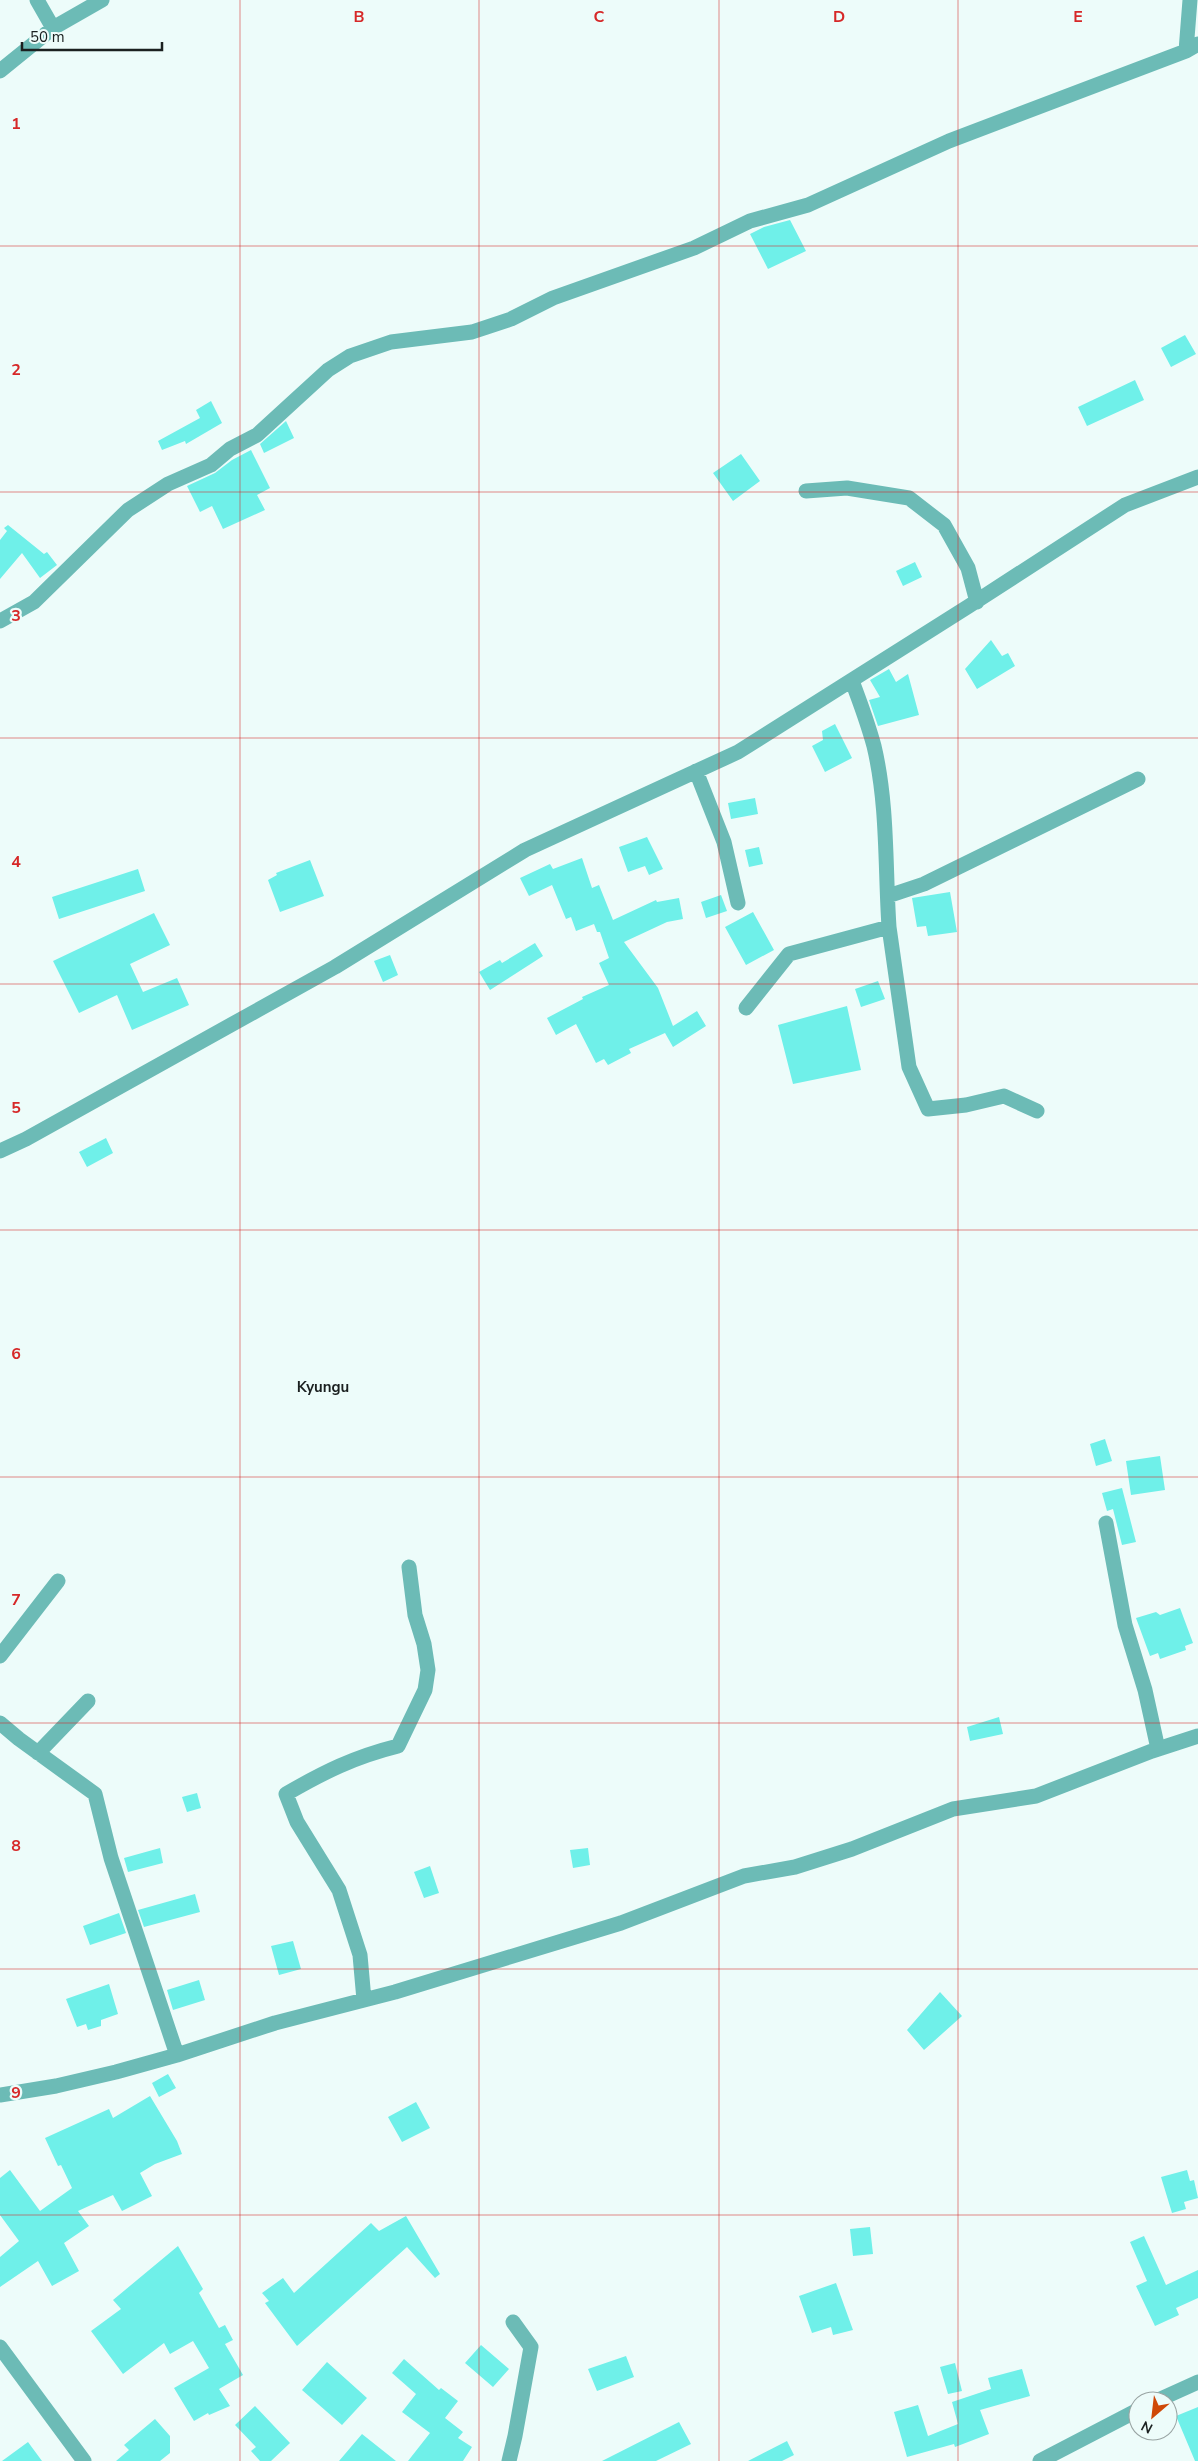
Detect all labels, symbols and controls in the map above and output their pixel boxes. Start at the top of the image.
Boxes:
text: B [353,6,365,28]
text: C [594,6,605,28]
text: D [833,6,845,28]
text: E [1073,6,1083,28]
scale bar [22,20,162,52]
text: 50 m [30,27,65,47]
text: 1 [11,113,21,135]
text: 2 [11,359,21,381]
text: 3 [11,605,21,627]
text: 4 [11,851,21,873]
text: 5 [11,1097,21,1119]
text: 6 [11,1343,21,1365]
district label: Kyungu [297,1377,349,1397]
text: 7 [11,1589,21,1611]
text: 8 [11,1835,21,1857]
text: 9 [11,2082,21,2104]
north arrow [1128,2391,1178,2441]
text: N [1138,2416,1156,2438]

